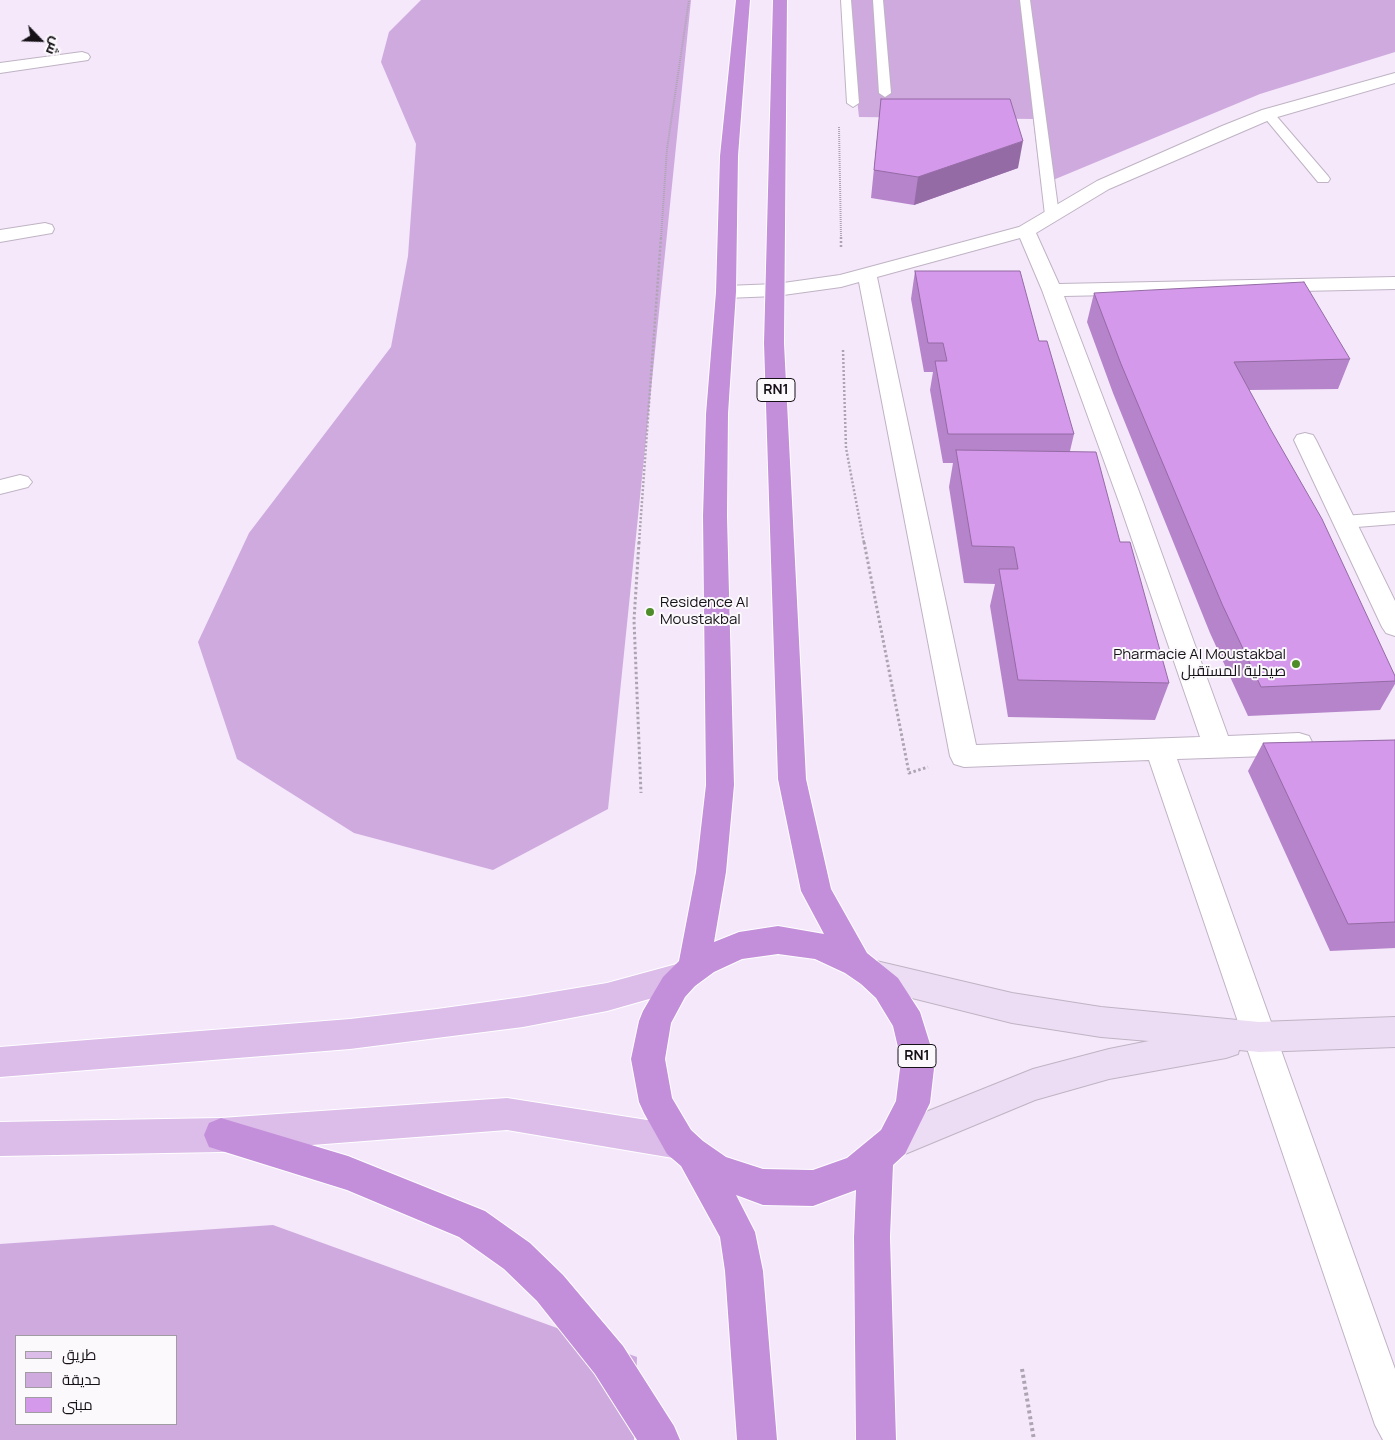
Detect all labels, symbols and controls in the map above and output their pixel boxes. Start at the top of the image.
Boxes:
north arrow [15,15,65,65]
text: ش [42,34,66,58]
road number: RN1 [757,378,795,402]
place label: Residence Al Moustakbal [660,594,749,629]
marker: Residence Al Moustakbal [644,606,656,618]
place label: Pharmacie Al Moustakbal صيدلية المستقبل [1113,646,1286,681]
marker: Pharmacie Al Moustakbal صيدلية المستقبل [1290,658,1302,670]
road number: RN1 [898,1044,936,1068]
legend [15,1335,178,1425]
text: طريق [62,1344,96,1365]
text: حديقة [62,1369,101,1390]
text: مبنى [62,1394,93,1415]

